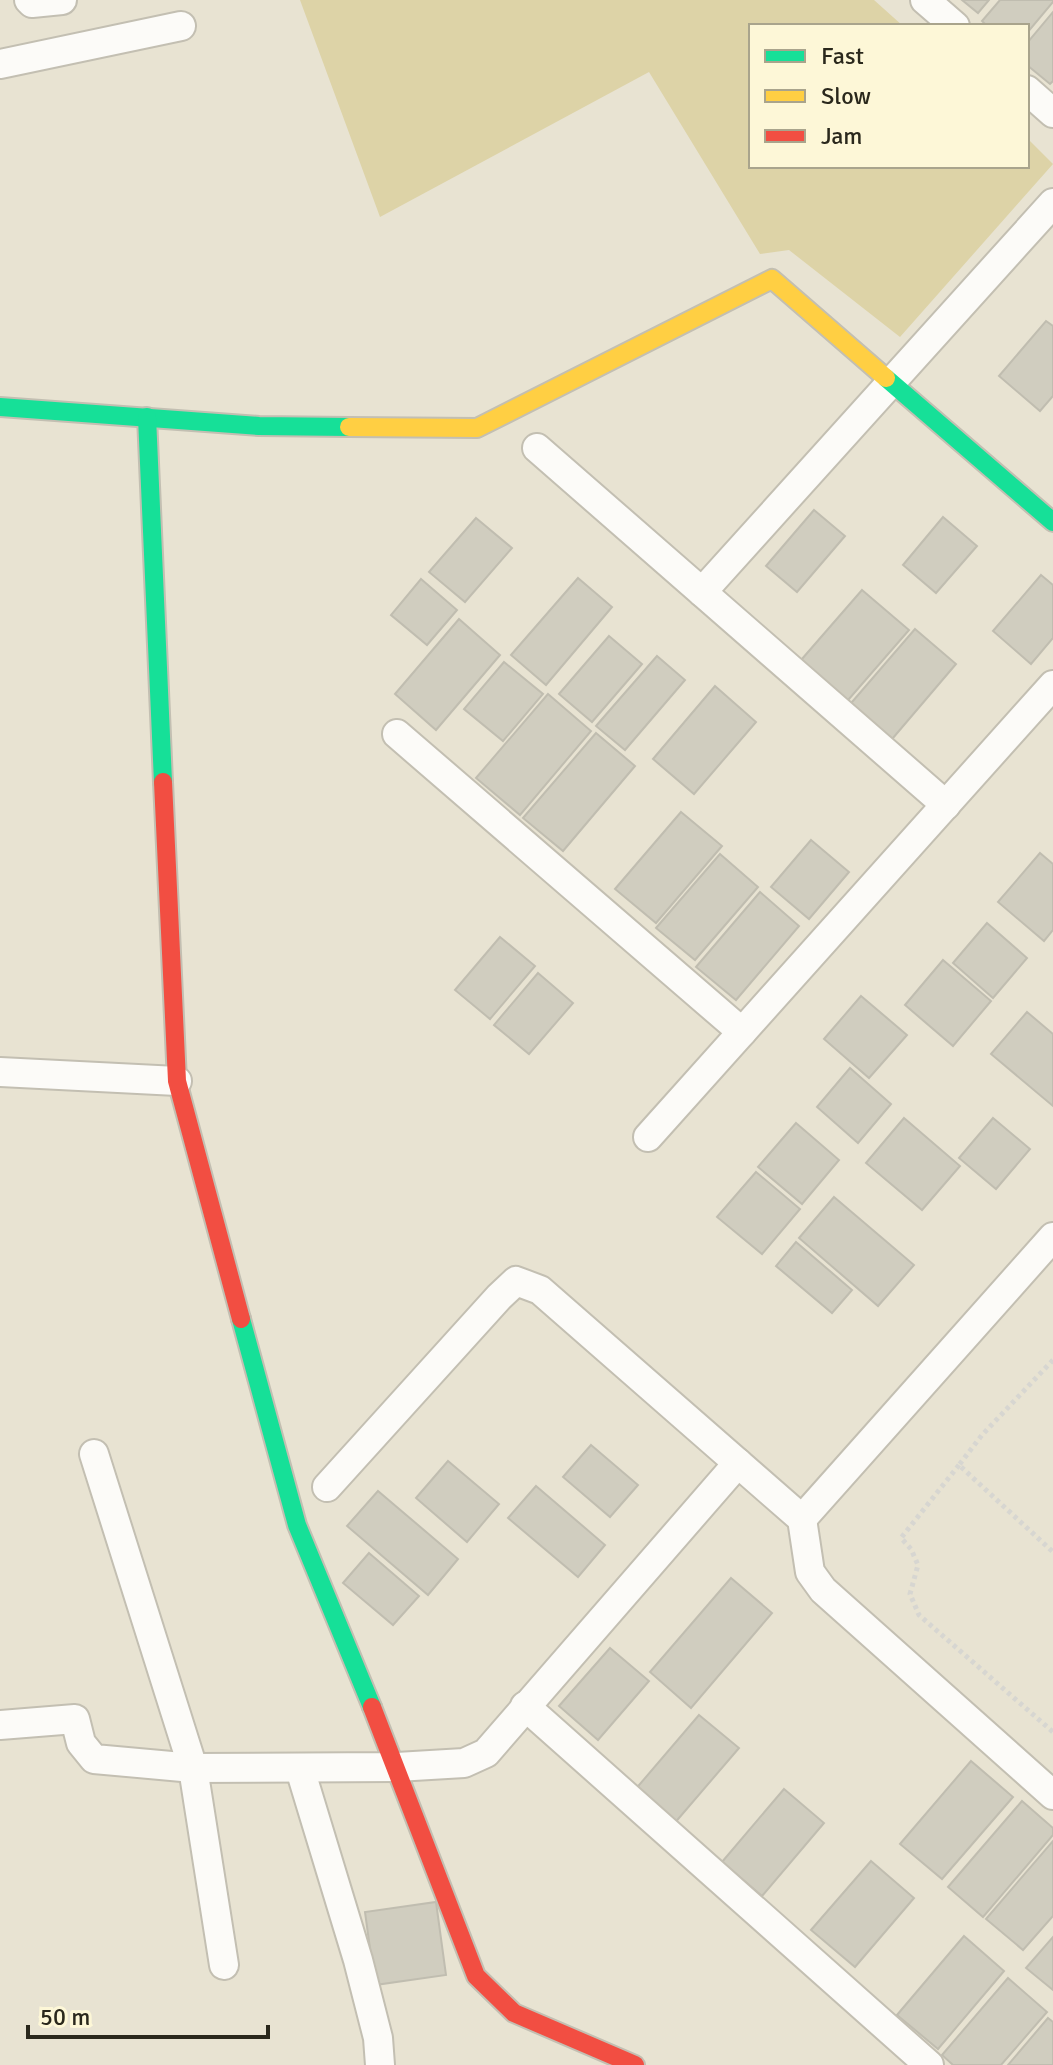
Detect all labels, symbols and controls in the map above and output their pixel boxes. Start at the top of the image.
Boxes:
legend [749,24,1029,168]
text: Fast [821,41,864,71]
text: Slow [821,81,871,111]
text: Jam [821,121,862,151]
scale bar [28,1989,268,2039]
text: 50 m [40,2002,90,2032]

